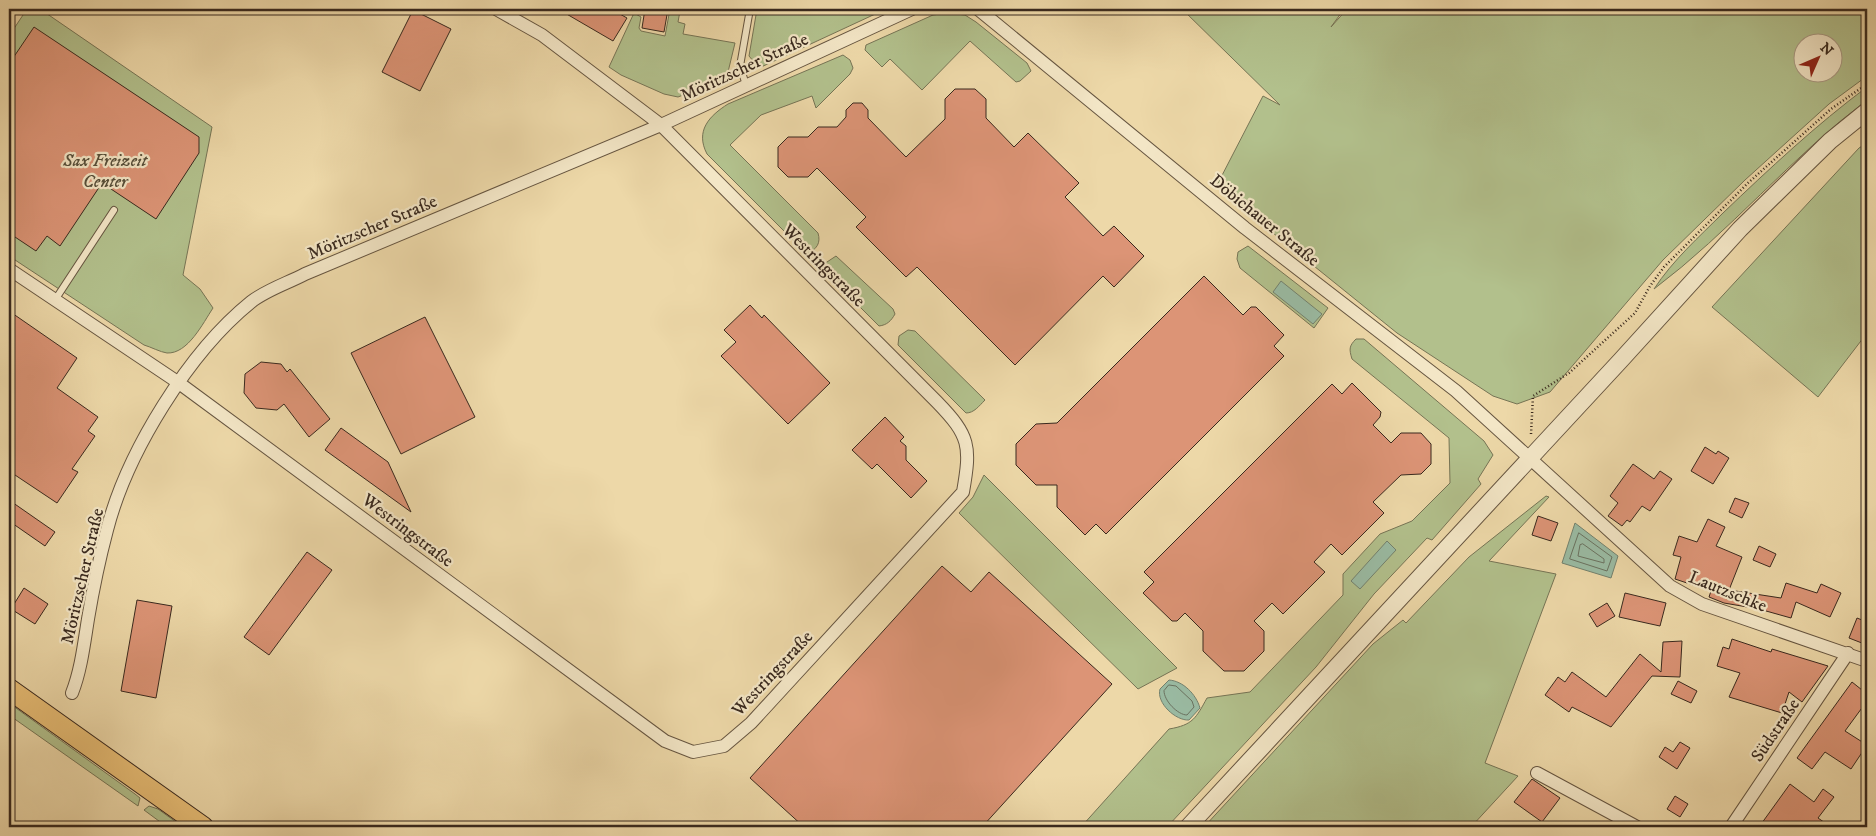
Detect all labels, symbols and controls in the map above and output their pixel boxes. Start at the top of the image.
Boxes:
street label: Möritzscher Straße [677,29,812,107]
north arrow [1794,32,1844,82]
text: N [1816,39,1837,60]
park label: Sax Freizeit Center [62,150,149,193]
street label: Döbichauer Straße [1205,170,1324,272]
street label: Möritzscher Straße [304,191,441,265]
street label: Westringstraße [776,219,870,312]
street label: Westringstraße [357,489,457,572]
street label: Möritzscher Straße [57,506,109,646]
street label: Lautzschke [1685,566,1770,618]
street label: Westringstraße [727,626,818,722]
street label: Südstraße [1747,695,1805,766]

